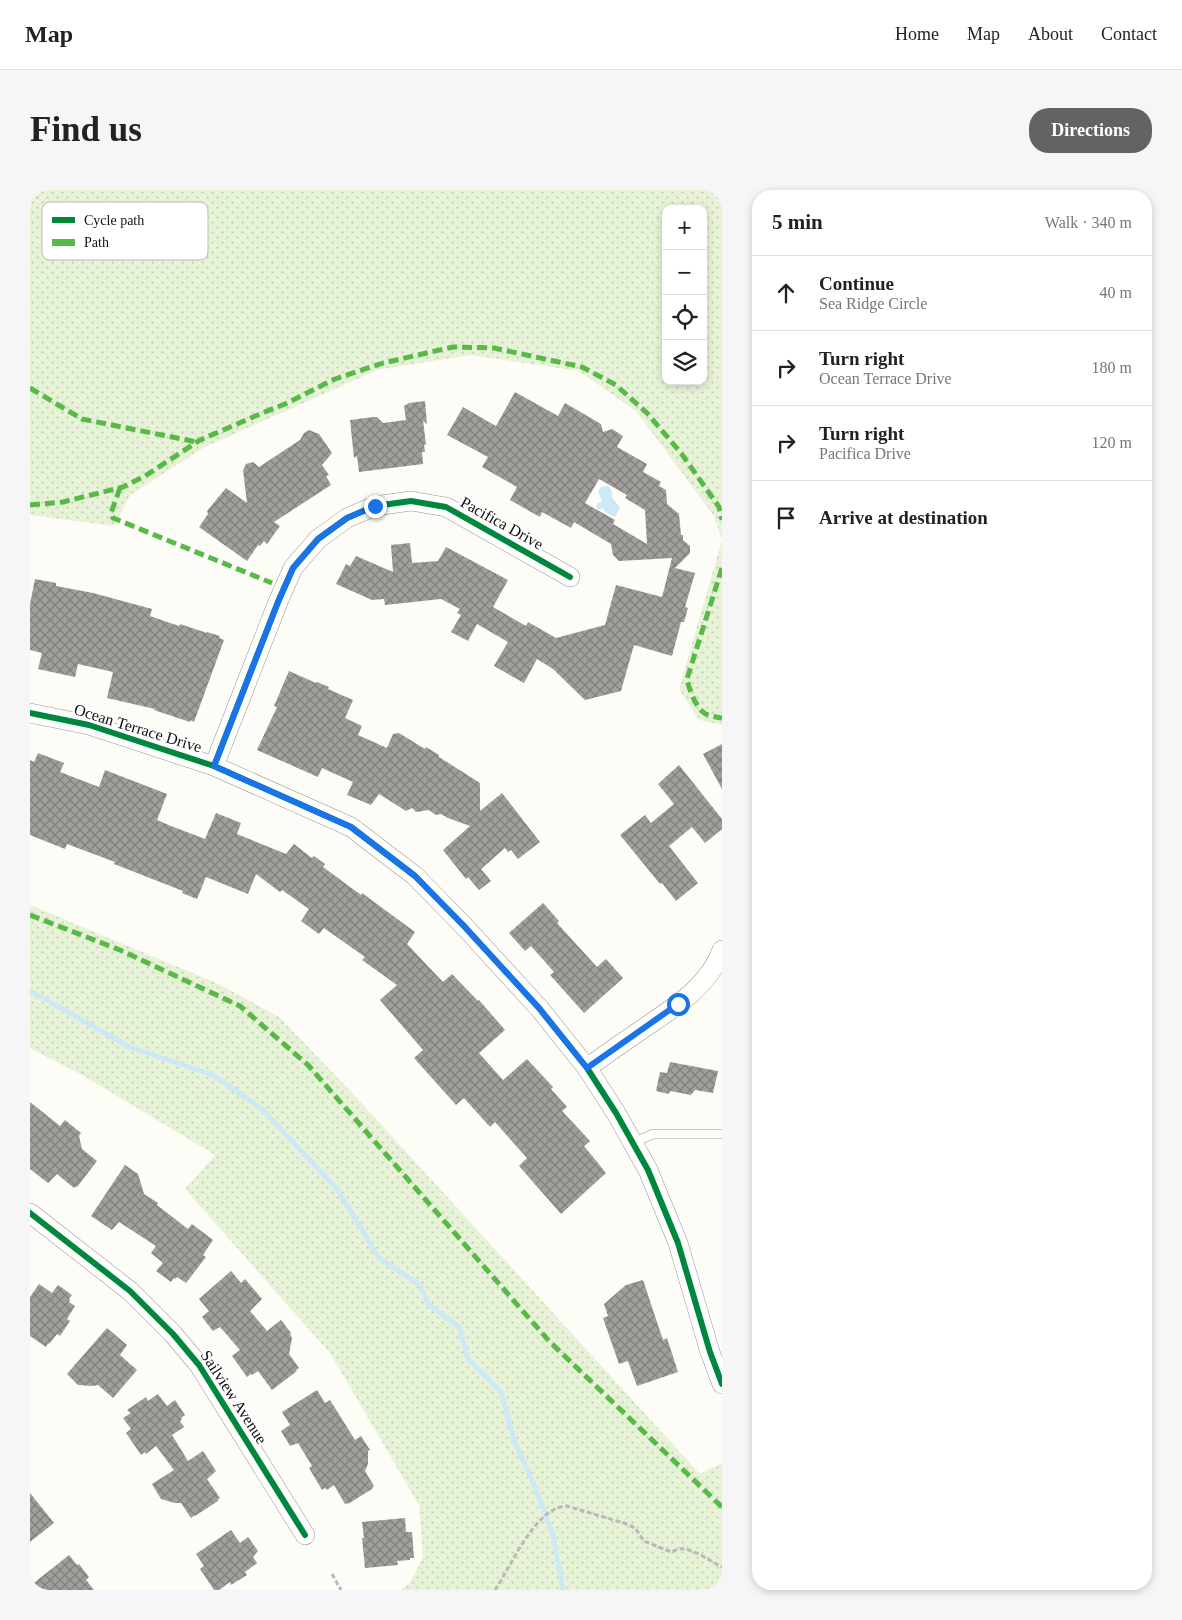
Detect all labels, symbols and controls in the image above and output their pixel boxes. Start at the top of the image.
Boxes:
text: Map [25,21,73,47]
text: Home [895,24,939,44]
text: Map [967,24,1000,44]
text: About [1028,24,1073,44]
text: Contact [1101,24,1157,44]
button: Directions [1029,108,1152,153]
text: Find us [30,110,142,149]
legend [42,202,208,260]
map controls [662,205,707,385]
button: + [662,205,707,250]
text: 5 min [772,210,823,234]
text: Cycle path [84,213,144,228]
text: Walk · 340 m [1045,214,1132,231]
text: Path [84,235,109,250]
button: − [662,250,707,295]
text: Continue [819,273,894,294]
icon: ahead [772,279,800,307]
text: 40 m [1100,284,1132,301]
button: locate [662,295,707,340]
text: Sea Ridge Circle [819,295,927,312]
button: layers [662,340,707,385]
text: Turn right [819,348,904,369]
icon: right [772,354,800,382]
text: 180 m [1092,359,1132,376]
text: Ocean Terrace Drive [819,370,952,387]
text: Turn right [819,423,904,444]
icon: right [772,429,800,457]
text: 120 m [1092,434,1132,451]
text: Pacifica Drive [819,445,911,462]
street label: Pacifica Drive [458,493,546,553]
route end [364,495,387,518]
icon: arrive [772,504,800,532]
text: Arrive at destination [819,507,988,528]
street label: Ocean Terrace Drive [72,700,204,756]
route start [667,993,690,1016]
street label: Sailview Avenue [198,1347,270,1447]

